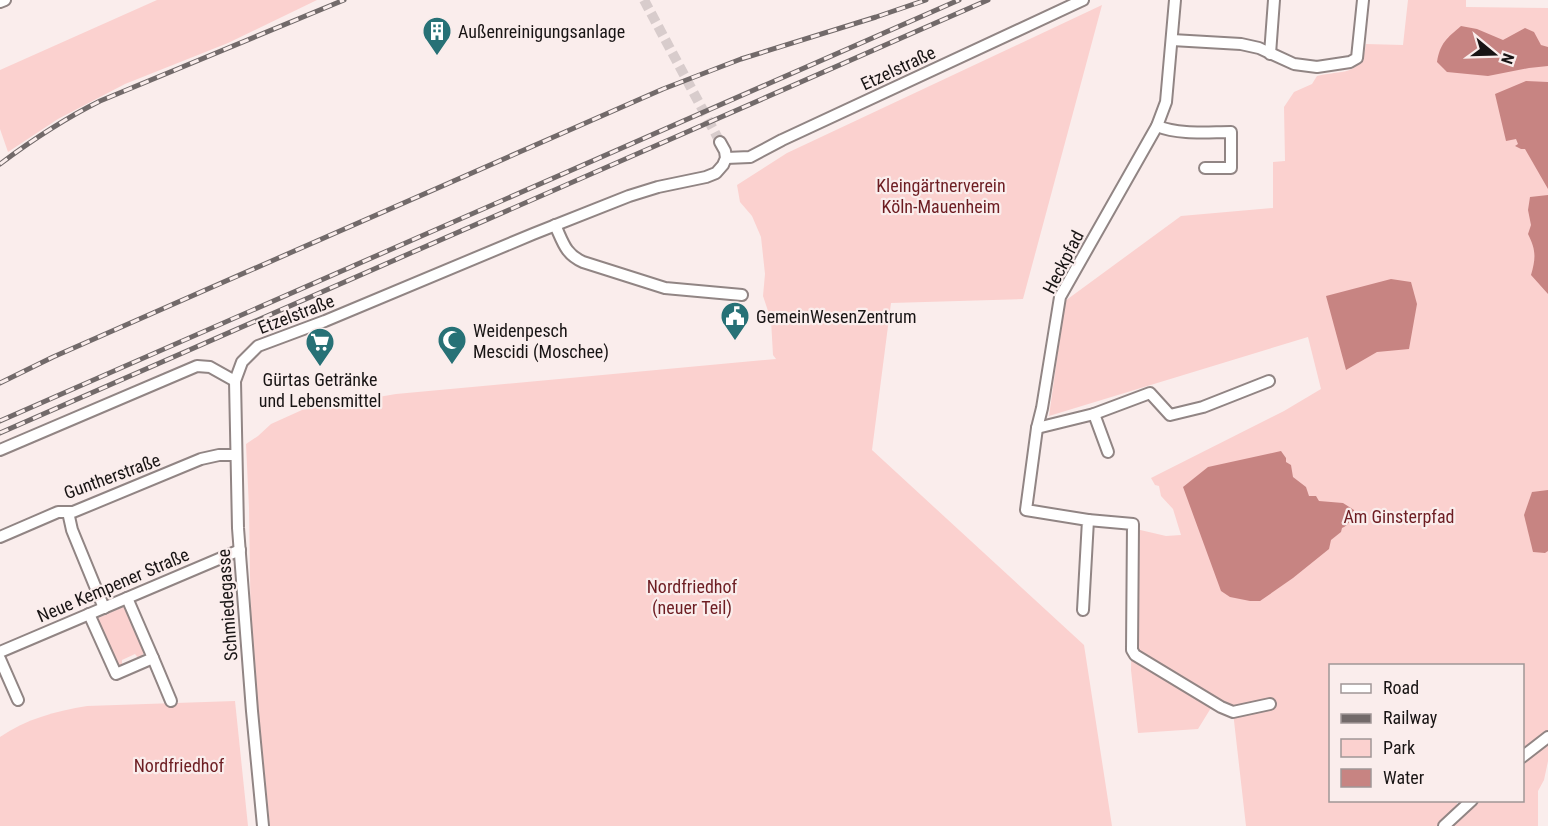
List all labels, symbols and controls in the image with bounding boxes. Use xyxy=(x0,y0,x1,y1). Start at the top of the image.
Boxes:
building icon: Außenreinigungsanlage xyxy=(421,15,453,57)
place label: Außenreinigungsanlage xyxy=(458,21,625,42)
north arrow xyxy=(1464,24,1524,84)
street label: Etzelstraße xyxy=(857,42,939,94)
text: N xyxy=(1497,51,1518,66)
park label: Kleingärtnerverein Köln-Mauenheim xyxy=(876,175,1006,217)
street label: Heckpfad xyxy=(1038,227,1088,297)
street label: Etzelstraße xyxy=(255,290,337,338)
public building icon: GemeinWesenZentrum xyxy=(719,300,751,342)
place label: GemeinWesenZentrum xyxy=(756,306,917,327)
place label: Weidenpesch Mescidi (Moschee) xyxy=(473,320,609,363)
mosque icon: Weidenpesch Mescidi (Moschee) xyxy=(436,324,468,366)
supermarket icon: Gürtas Getränke und Lebensmittel xyxy=(304,326,336,368)
place label: Gürtas Getränke und Lebensmittel xyxy=(259,369,381,411)
street label: Guntherstraße xyxy=(61,449,163,503)
park label: Am Ginsterpfad xyxy=(1343,506,1455,527)
street label: Neue Kempener Straße xyxy=(34,544,192,626)
street label: Schmiedegasse xyxy=(213,548,241,662)
park label: Nordfriedhof (neuer Teil) xyxy=(647,576,738,619)
legend xyxy=(1329,664,1524,802)
text: Road xyxy=(1383,677,1419,698)
text: Railway xyxy=(1383,707,1438,728)
text: Park xyxy=(1383,737,1415,758)
park label: Nordfriedhof xyxy=(134,755,225,776)
text: Water xyxy=(1383,767,1425,788)

